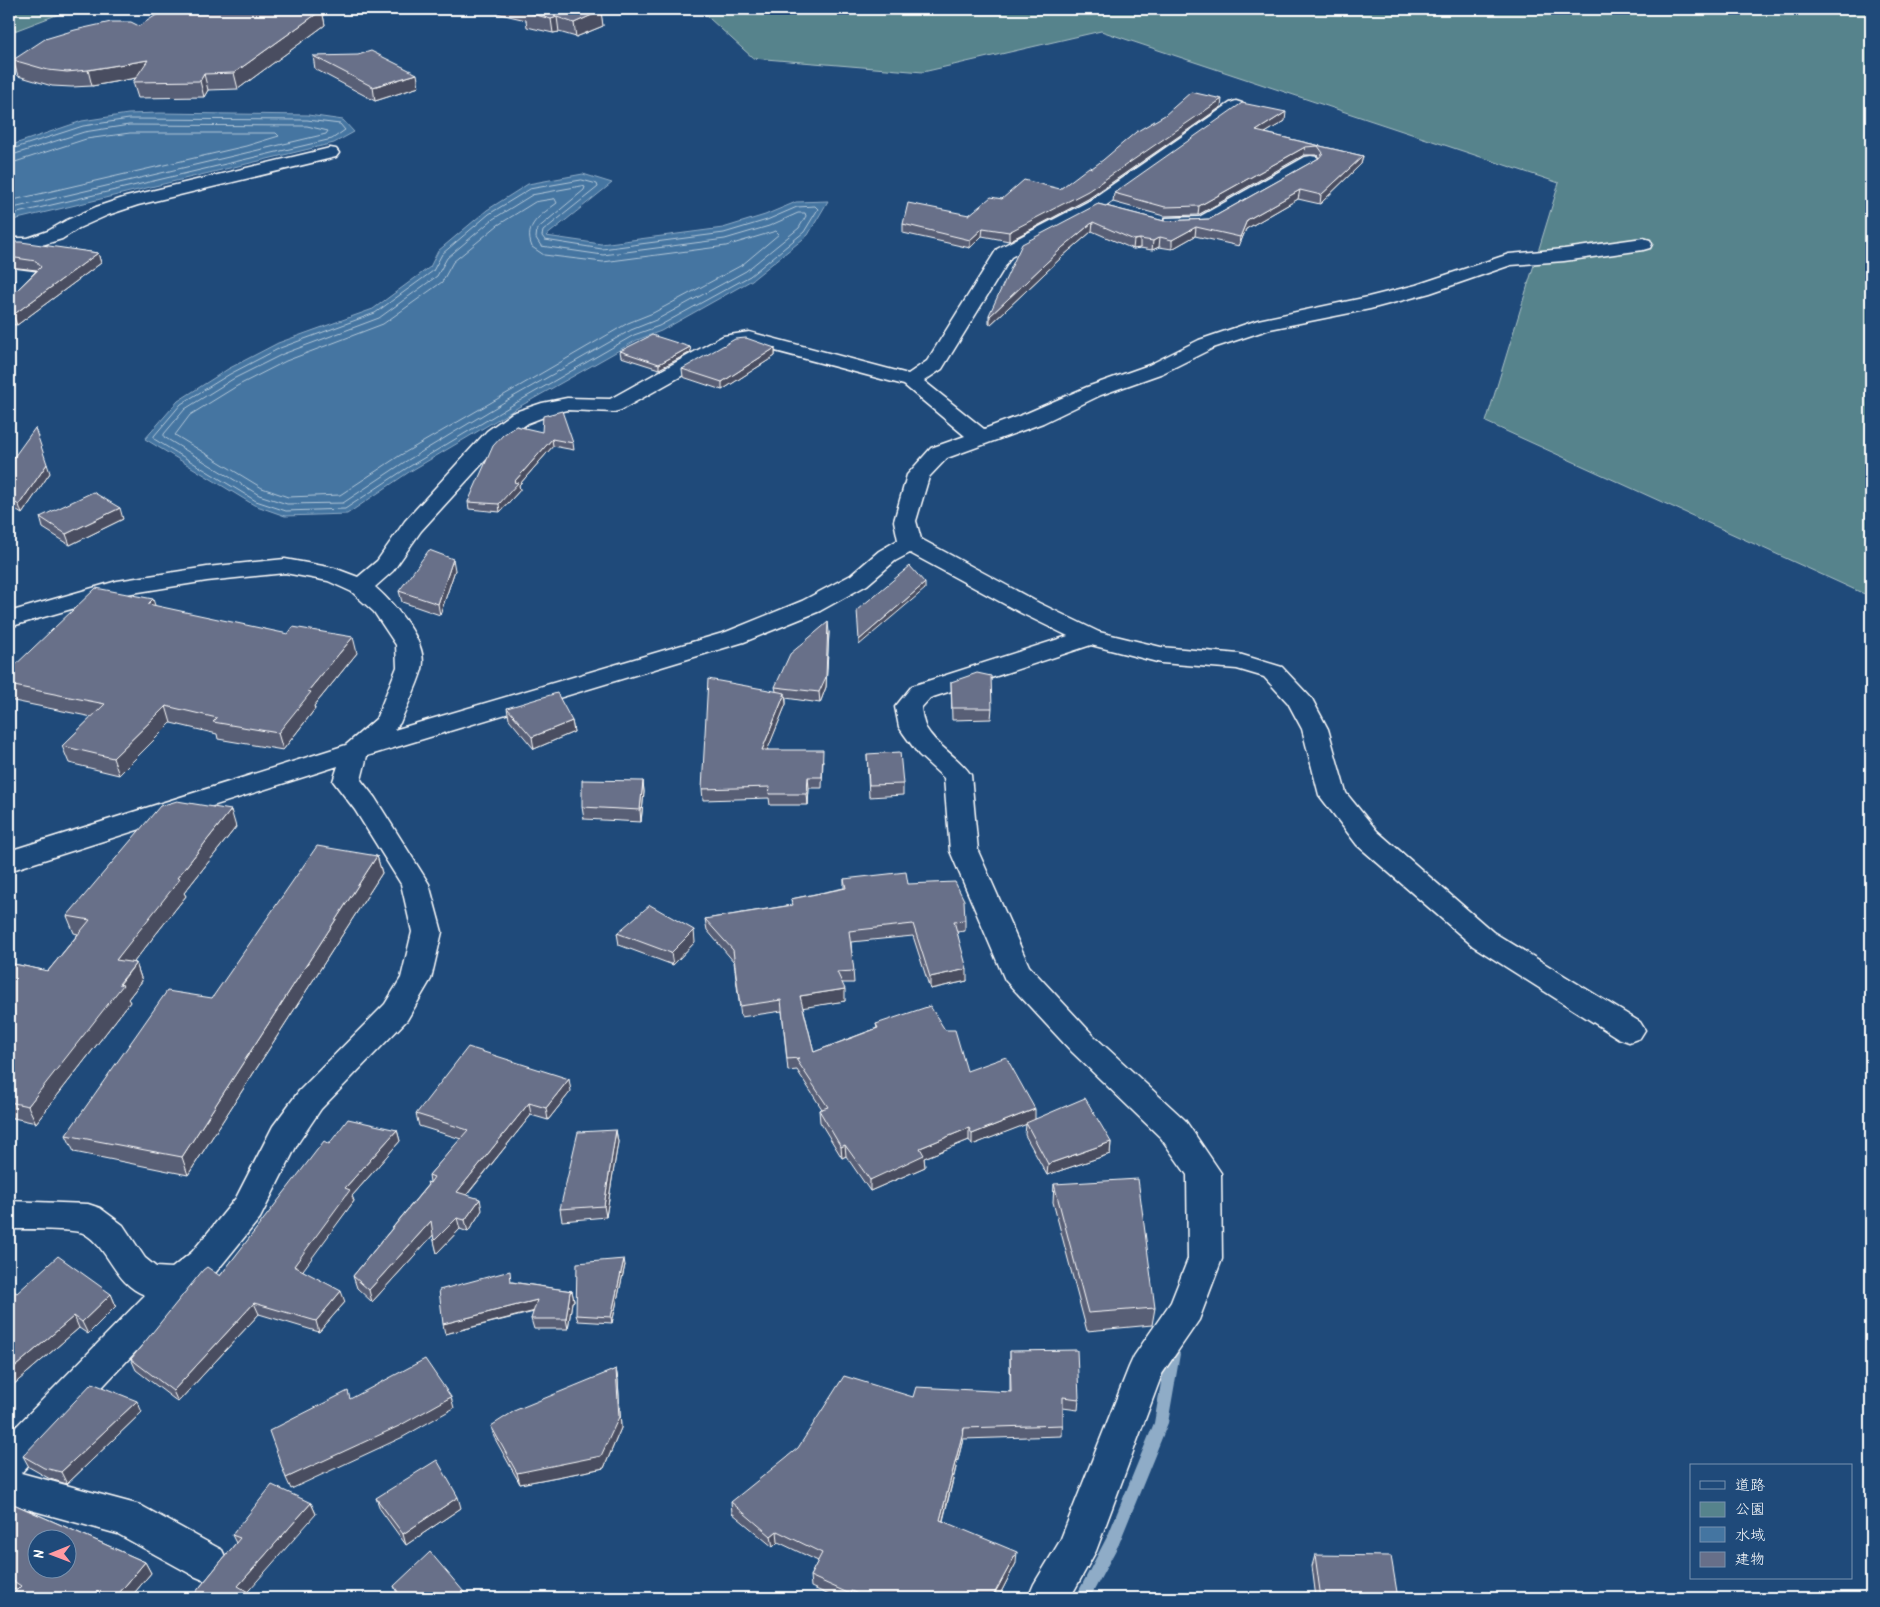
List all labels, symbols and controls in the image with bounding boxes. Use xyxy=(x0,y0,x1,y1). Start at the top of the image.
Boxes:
legend xyxy=(1690,1464,1852,1580)
text: 道路 xyxy=(1735,1474,1765,1498)
text: 公園 xyxy=(1735,1498,1765,1522)
text: 水域 xyxy=(1735,1524,1765,1548)
north arrow xyxy=(28,1530,78,1580)
text: 建物 xyxy=(1735,1548,1765,1572)
text: N xyxy=(29,1549,51,1559)

